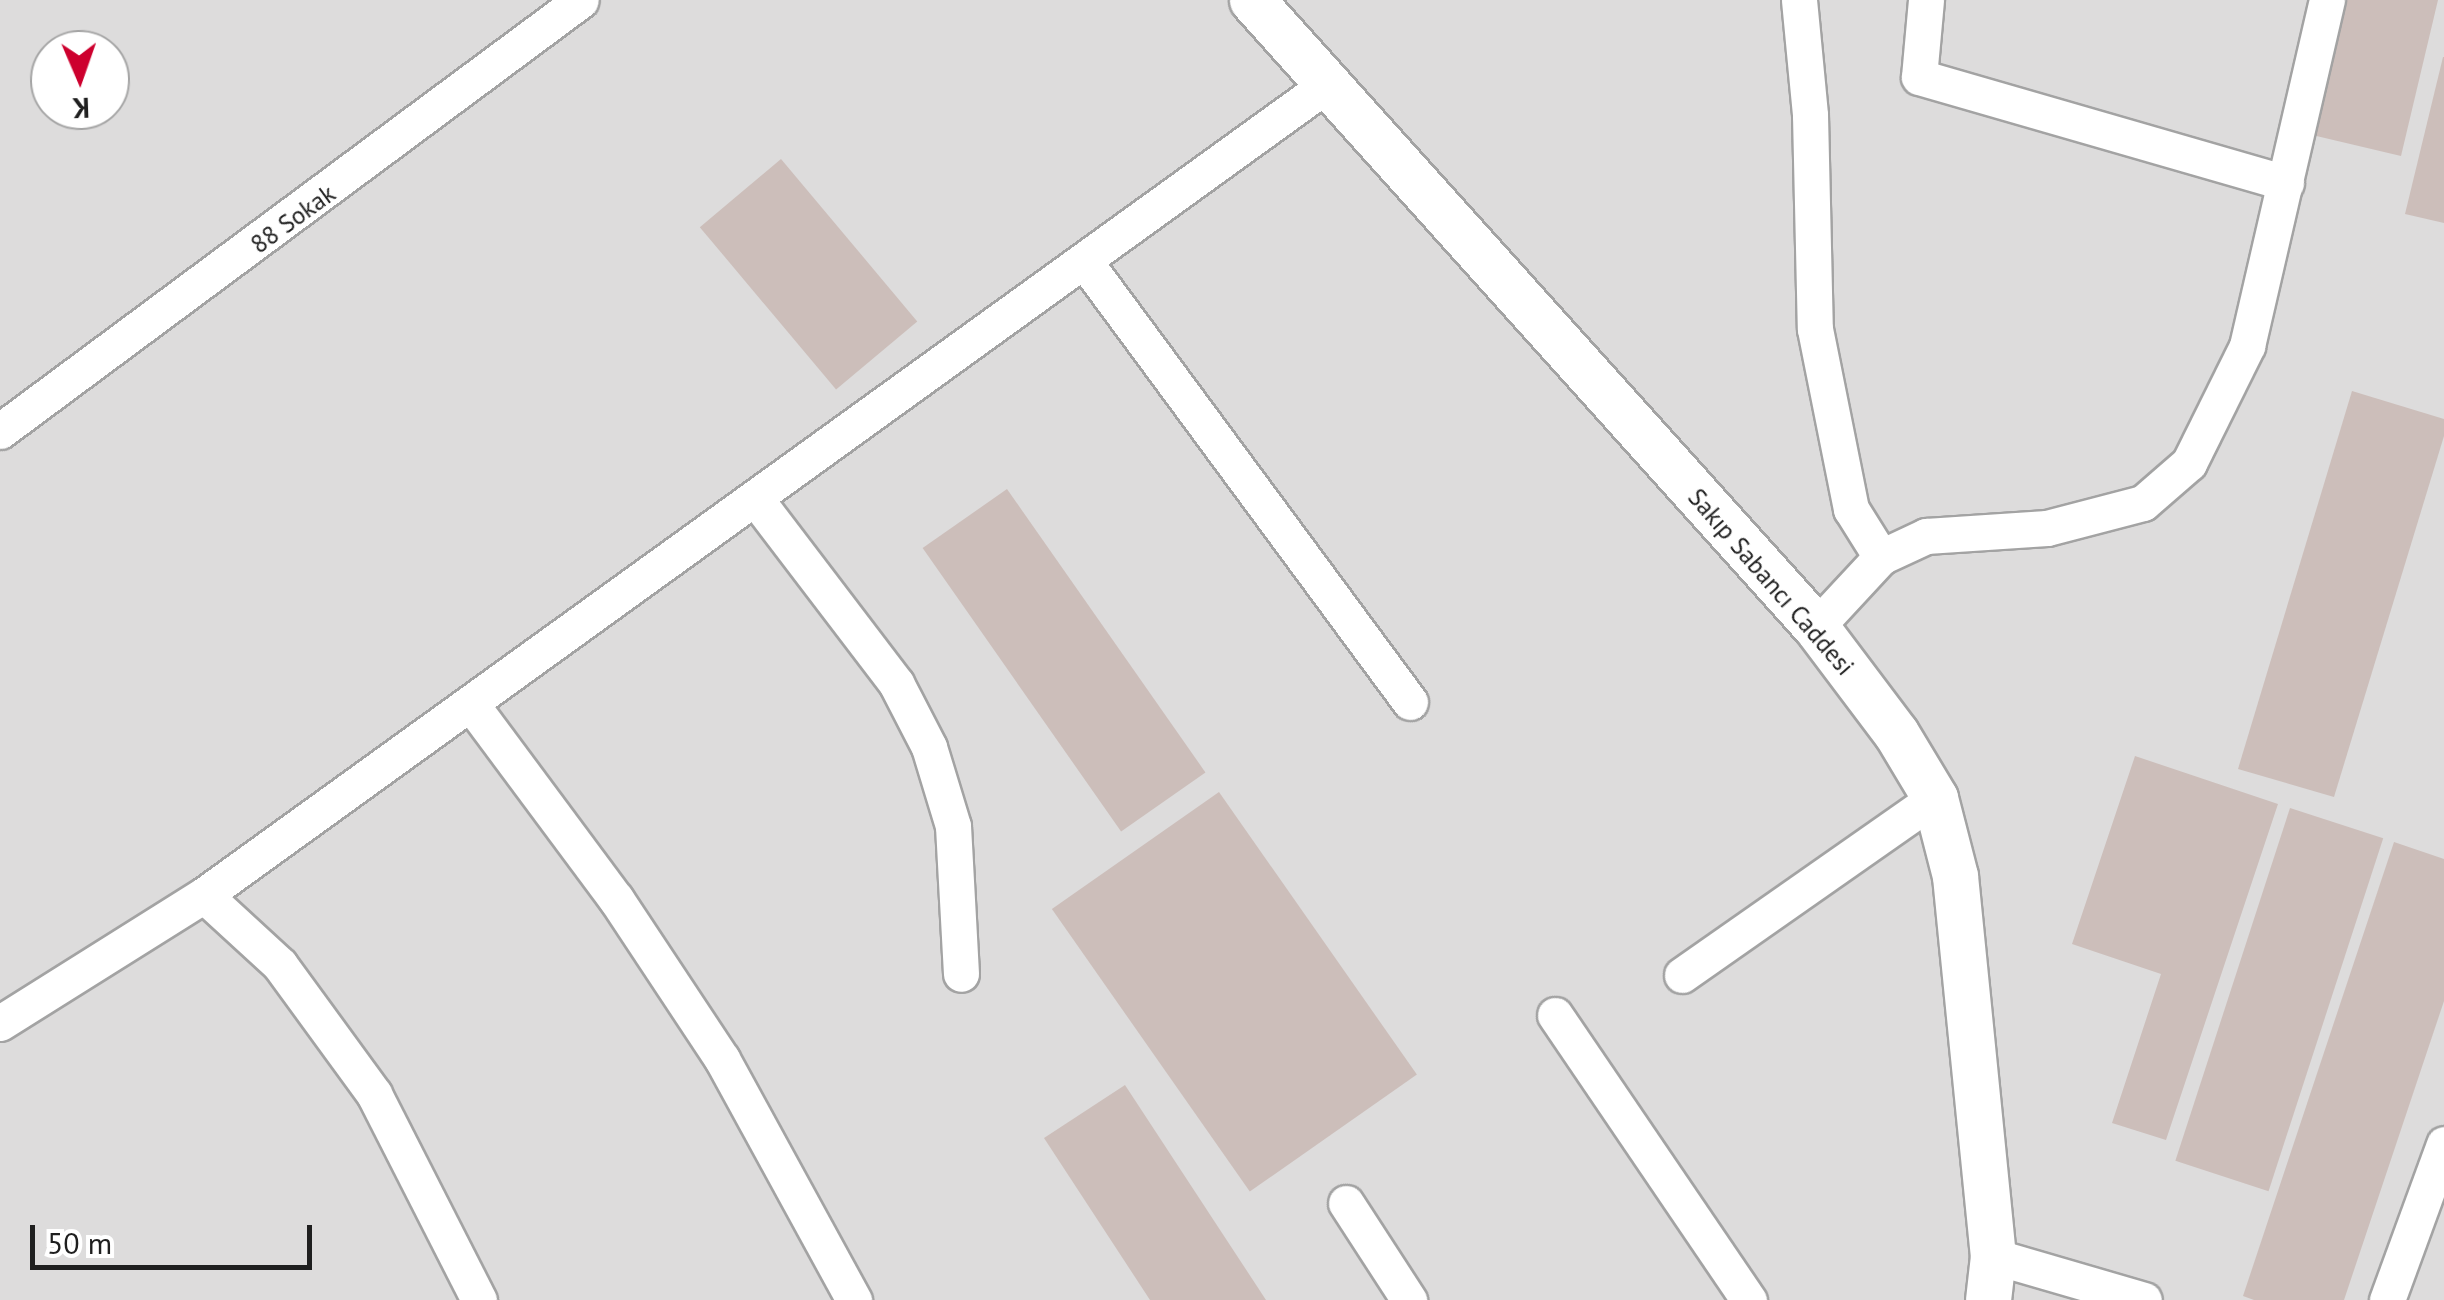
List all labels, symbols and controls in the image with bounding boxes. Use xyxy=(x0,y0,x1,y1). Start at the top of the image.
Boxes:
north arrow xyxy=(30,30,130,130)
text: K xyxy=(72,90,90,127)
street label: 88 Sokak xyxy=(245,178,341,260)
street label: Sakıp Sabancı Caddesi xyxy=(1682,483,1860,681)
scale bar xyxy=(35,1205,318,1267)
text: 50 m xyxy=(47,1223,112,1262)

